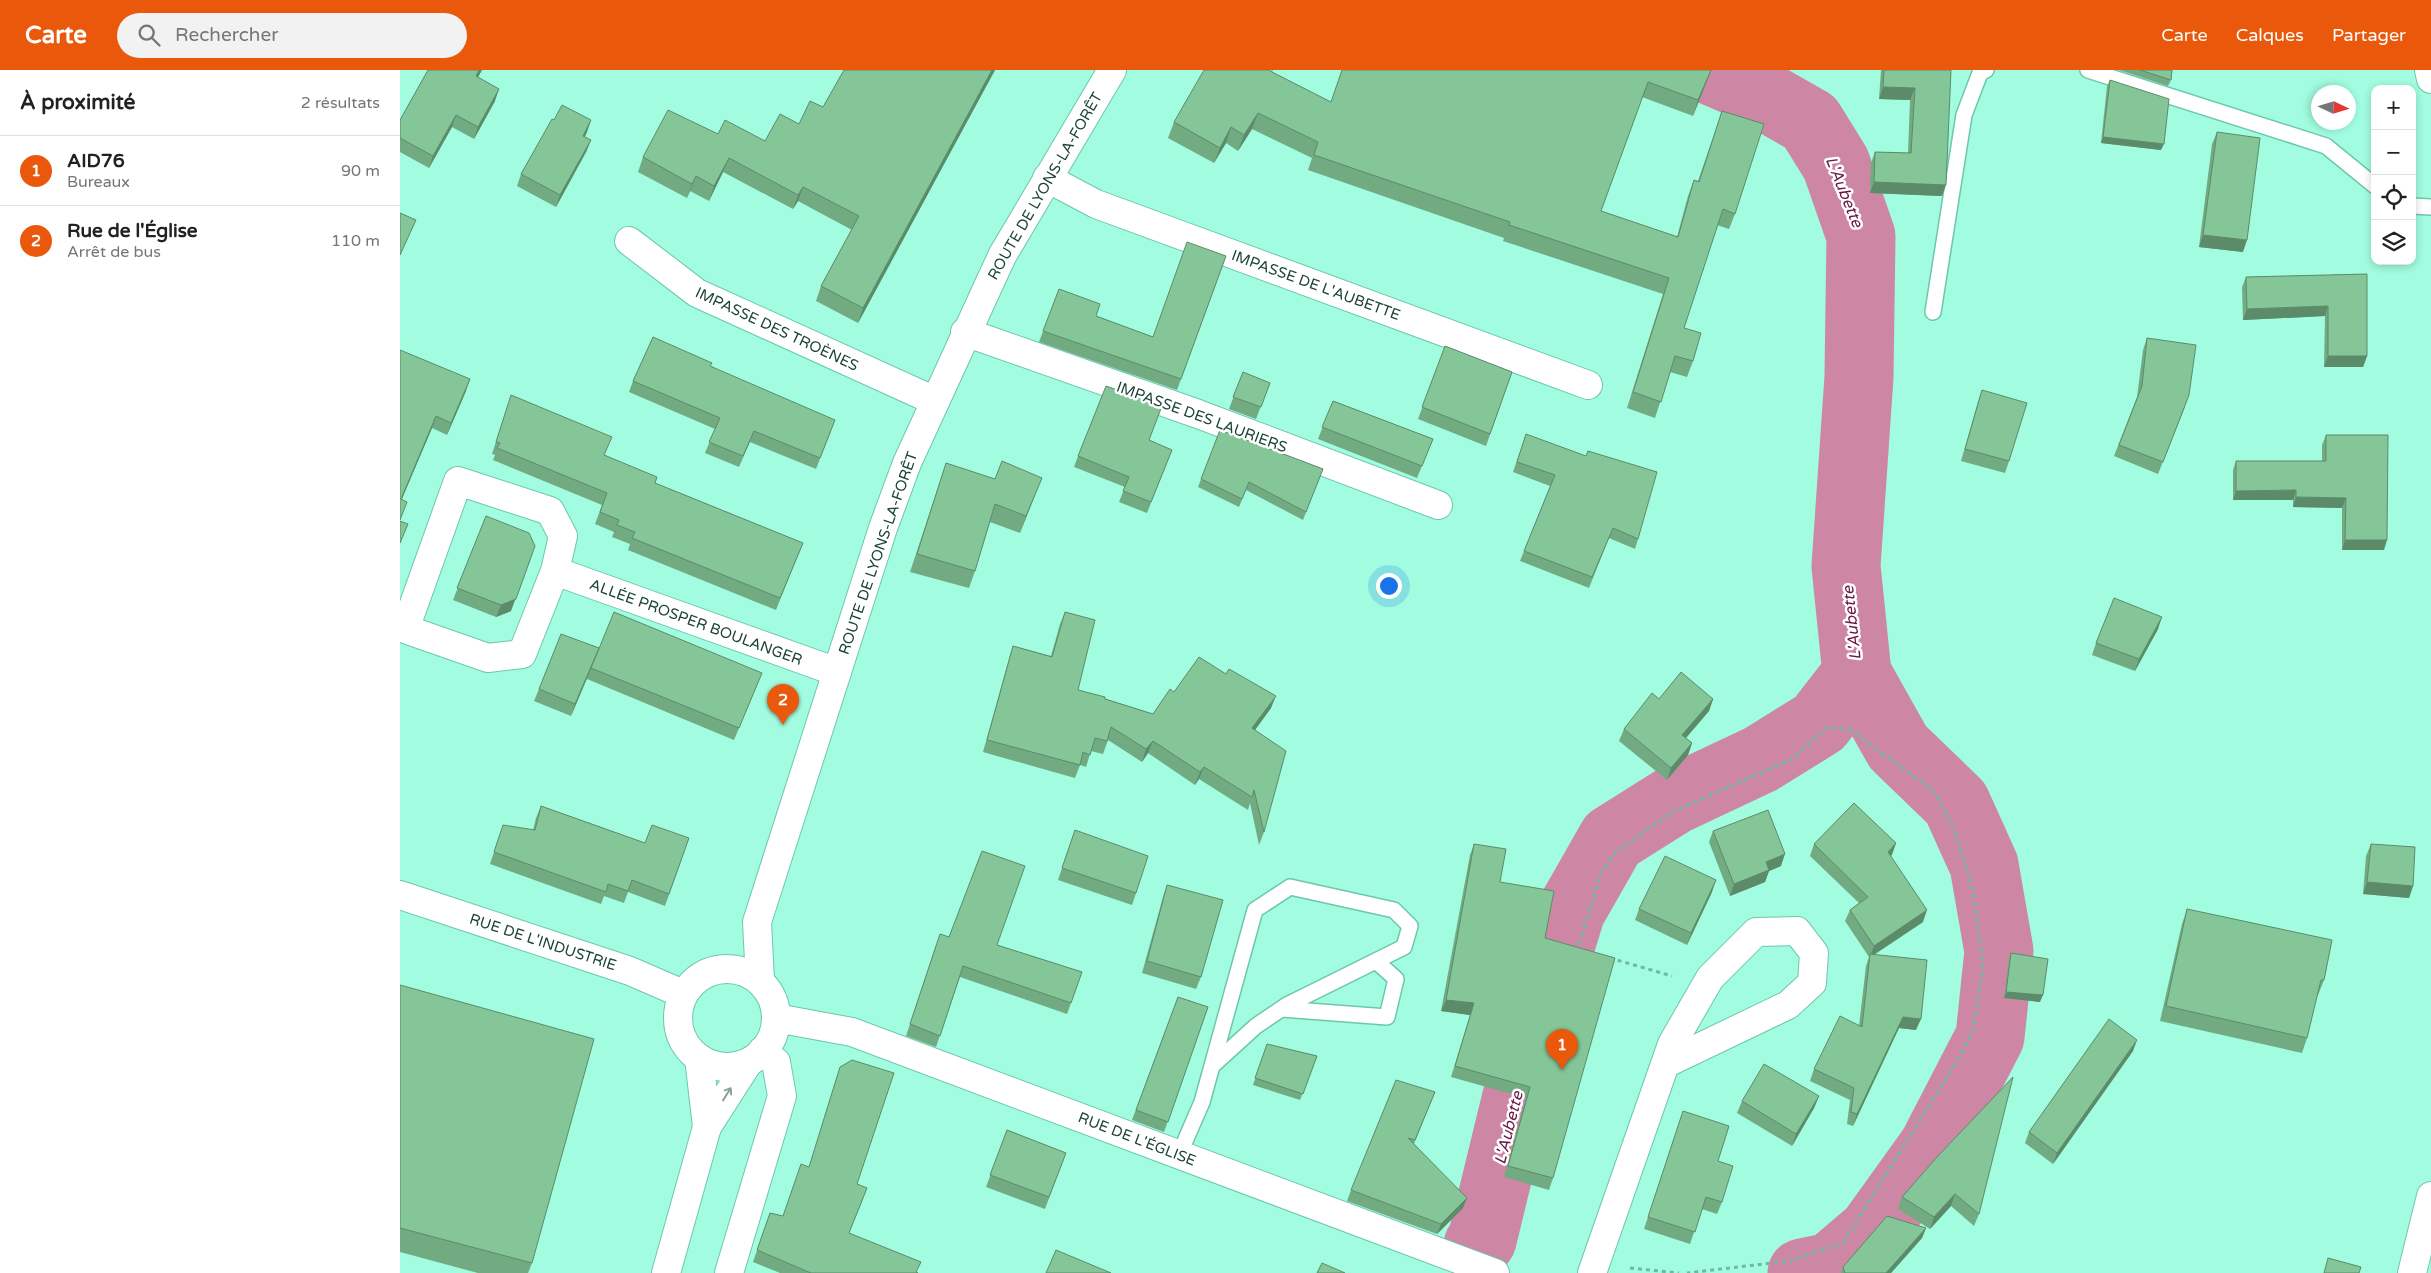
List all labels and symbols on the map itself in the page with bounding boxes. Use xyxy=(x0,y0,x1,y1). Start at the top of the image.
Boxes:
north arrow xyxy=(2311,85,2356,130)
street label: ROUTE DE LYONS-LA-FORÊT xyxy=(984,89,1106,283)
water label: L'Aubette xyxy=(1821,154,1868,231)
street label: IMPASSE DE L'AUBETTE xyxy=(1229,246,1403,324)
street label: IMPASSE DES TROÈNES xyxy=(693,283,861,375)
street label: IMPASSE DES LAURIERS xyxy=(1114,378,1290,456)
street label: ROUTE DE LYONS-LA-FORÊT xyxy=(835,449,921,657)
your location xyxy=(1376,573,1402,599)
street label: ALLÉE PROSPER BOULANGER xyxy=(587,575,805,669)
water label: L'Aubette xyxy=(1838,584,1866,661)
pin: 2 xyxy=(767,684,799,725)
street label: RUE DE L'INDUSTRIE xyxy=(467,910,619,974)
pin: 1 xyxy=(1546,1029,1578,1070)
one-way arrow xyxy=(723,1088,733,1102)
water label: L'Aubette xyxy=(1490,1089,1528,1167)
street label: RUE DE L'ÉGLISE xyxy=(1076,1108,1198,1170)

